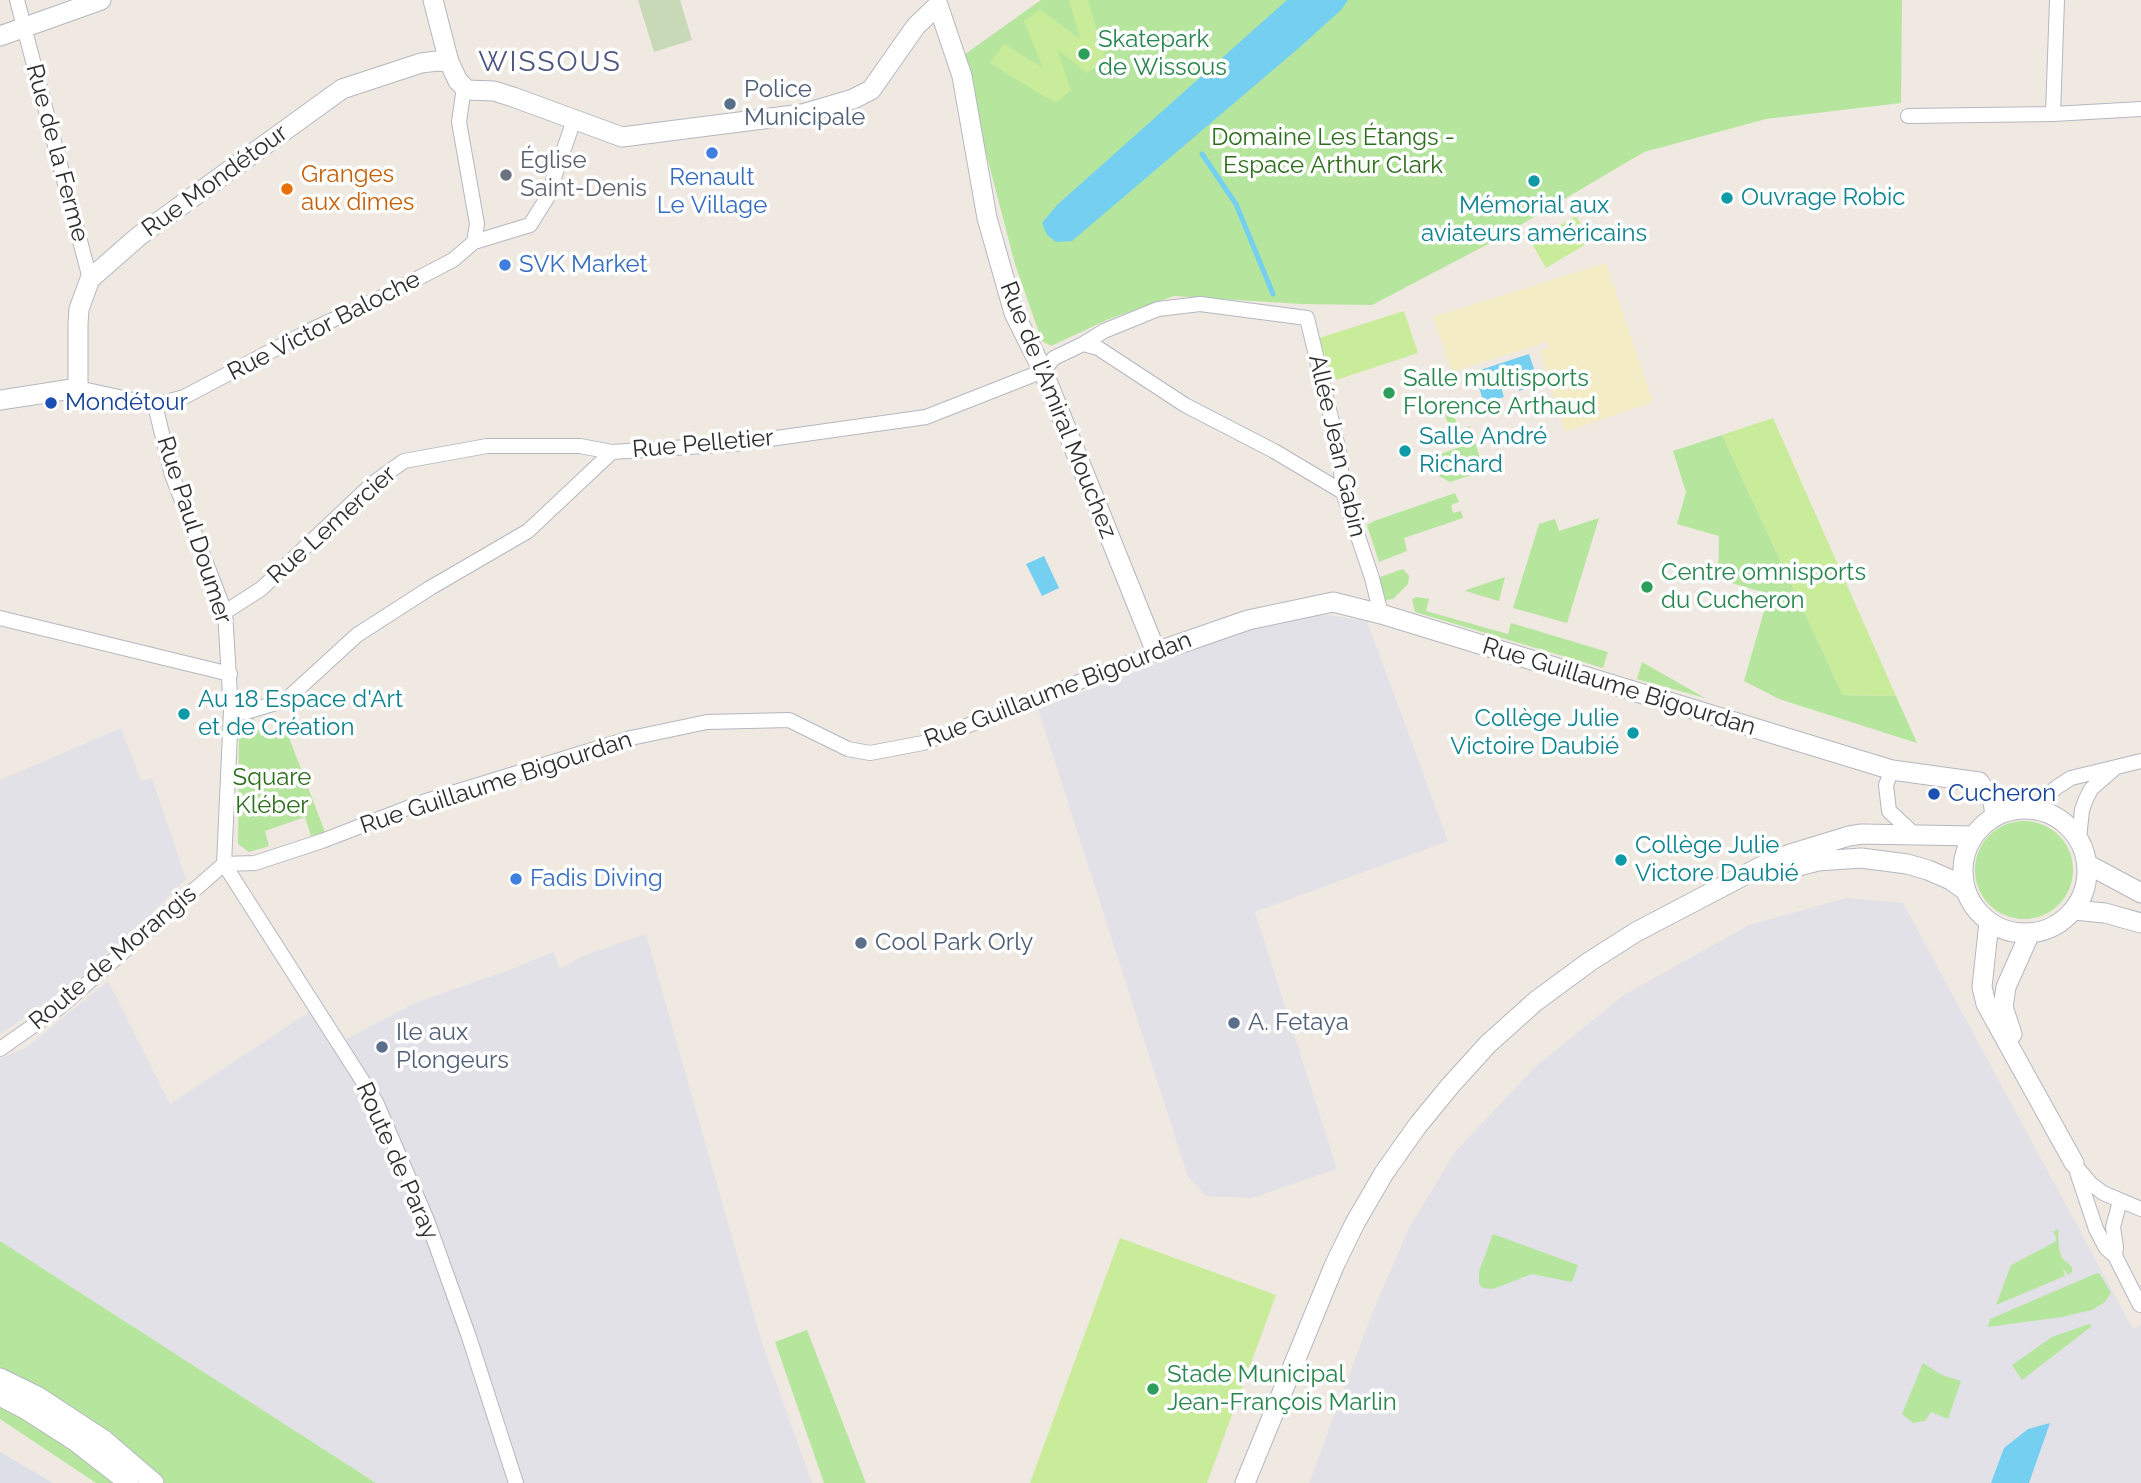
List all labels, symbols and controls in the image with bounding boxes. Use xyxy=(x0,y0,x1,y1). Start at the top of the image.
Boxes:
place label: Skatepark de Wissous xyxy=(1098,26,1227,82)
district label: WISSOUS xyxy=(479,46,621,80)
marker: Skatepark de Wissous xyxy=(1076,46,1092,62)
street label: Rue de la Ferme xyxy=(19,61,95,245)
place label: Police Municipale xyxy=(744,76,865,132)
marker: Police Municipale xyxy=(722,96,738,112)
street label: Rue Mondétour xyxy=(137,119,293,243)
park label: Domaine Les Étangs - Espace Arthur Clark xyxy=(1211,124,1455,180)
marker: Renault Le Village xyxy=(704,145,720,161)
place label: Église Saint-Denis xyxy=(520,147,647,203)
place label: Granges aux dîmes xyxy=(301,161,414,217)
place label: Renault Le Village xyxy=(657,164,767,220)
marker: Église Saint-Denis xyxy=(498,167,514,183)
marker: Mémorial aux aviateurs américains xyxy=(1526,173,1542,189)
marker: Granges aux dîmes xyxy=(279,181,295,197)
place label: Ouvrage Robic xyxy=(1741,184,1905,212)
marker: Ouvrage Robic xyxy=(1719,190,1735,206)
place label: Mémorial aux aviateurs américains xyxy=(1421,192,1647,248)
place label: SVK Market xyxy=(519,251,648,279)
marker: SVK Market xyxy=(497,257,513,273)
street label: Rue Victor Baloche xyxy=(223,265,425,387)
street label: Rue de l'Amiral Mouchez xyxy=(993,277,1123,543)
street label: Allée Jean Gabin xyxy=(1302,352,1372,540)
place label: Salle multisports Florence Arthaud xyxy=(1403,365,1596,421)
marker: Salle multisports Florence Arthaud xyxy=(1381,385,1397,401)
place label: Mondétour xyxy=(65,389,188,417)
marker: Mondétour xyxy=(43,395,59,411)
street label: Rue Pelletier xyxy=(631,423,775,465)
place label: Salle André Richard xyxy=(1419,423,1547,479)
street label: Rue Paul Doumer xyxy=(150,433,238,627)
marker: Salle André Richard xyxy=(1397,443,1413,459)
street label: Rue Lemercier xyxy=(262,460,402,590)
place label: Centre omnisports du Cucheron xyxy=(1661,559,1866,615)
marker: Centre omnisports du Cucheron xyxy=(1639,579,1655,595)
street label: Rue Guillaume Bigourdan xyxy=(920,626,1196,754)
street label: Rue Guillaume Bigourdan xyxy=(1479,632,1759,742)
place label: Au 18 Espace d'Art et de Création xyxy=(198,686,403,742)
place label: Collège Julie Victoire Daubié xyxy=(1450,705,1619,761)
marker: Au 18 Espace d'Art et de Création xyxy=(176,706,192,722)
street label: Rue Guillaume Bigourdan xyxy=(357,725,635,841)
marker: Collège Julie Victoire Daubié xyxy=(1625,725,1641,741)
park label: Square Kléber xyxy=(233,764,311,820)
place label: Cucheron xyxy=(1948,780,2056,808)
marker: Cucheron xyxy=(1926,786,1942,802)
place label: Collège Julie Victore Daubié xyxy=(1635,832,1799,888)
marker: Collège Julie Victore Daubié xyxy=(1613,852,1629,868)
place label: Fadis Diving xyxy=(530,865,663,893)
marker: Fadis Diving xyxy=(508,871,524,887)
street label: Route de Morangis xyxy=(24,880,202,1036)
place label: Cool Park Orly xyxy=(875,929,1033,957)
marker: Cool Park Orly xyxy=(853,935,869,951)
place label: A. Fetaya xyxy=(1248,1009,1349,1037)
marker: A. Fetaya xyxy=(1226,1015,1242,1031)
place label: Ile aux Plongeurs xyxy=(396,1019,509,1075)
marker: Ile aux Plongeurs xyxy=(374,1039,390,1055)
street label: Route de Paray xyxy=(349,1078,445,1244)
place label: Stade Municipal Jean-François Marlin xyxy=(1167,1361,1397,1417)
marker: Stade Municipal Jean-François Marlin xyxy=(1145,1381,1161,1397)

